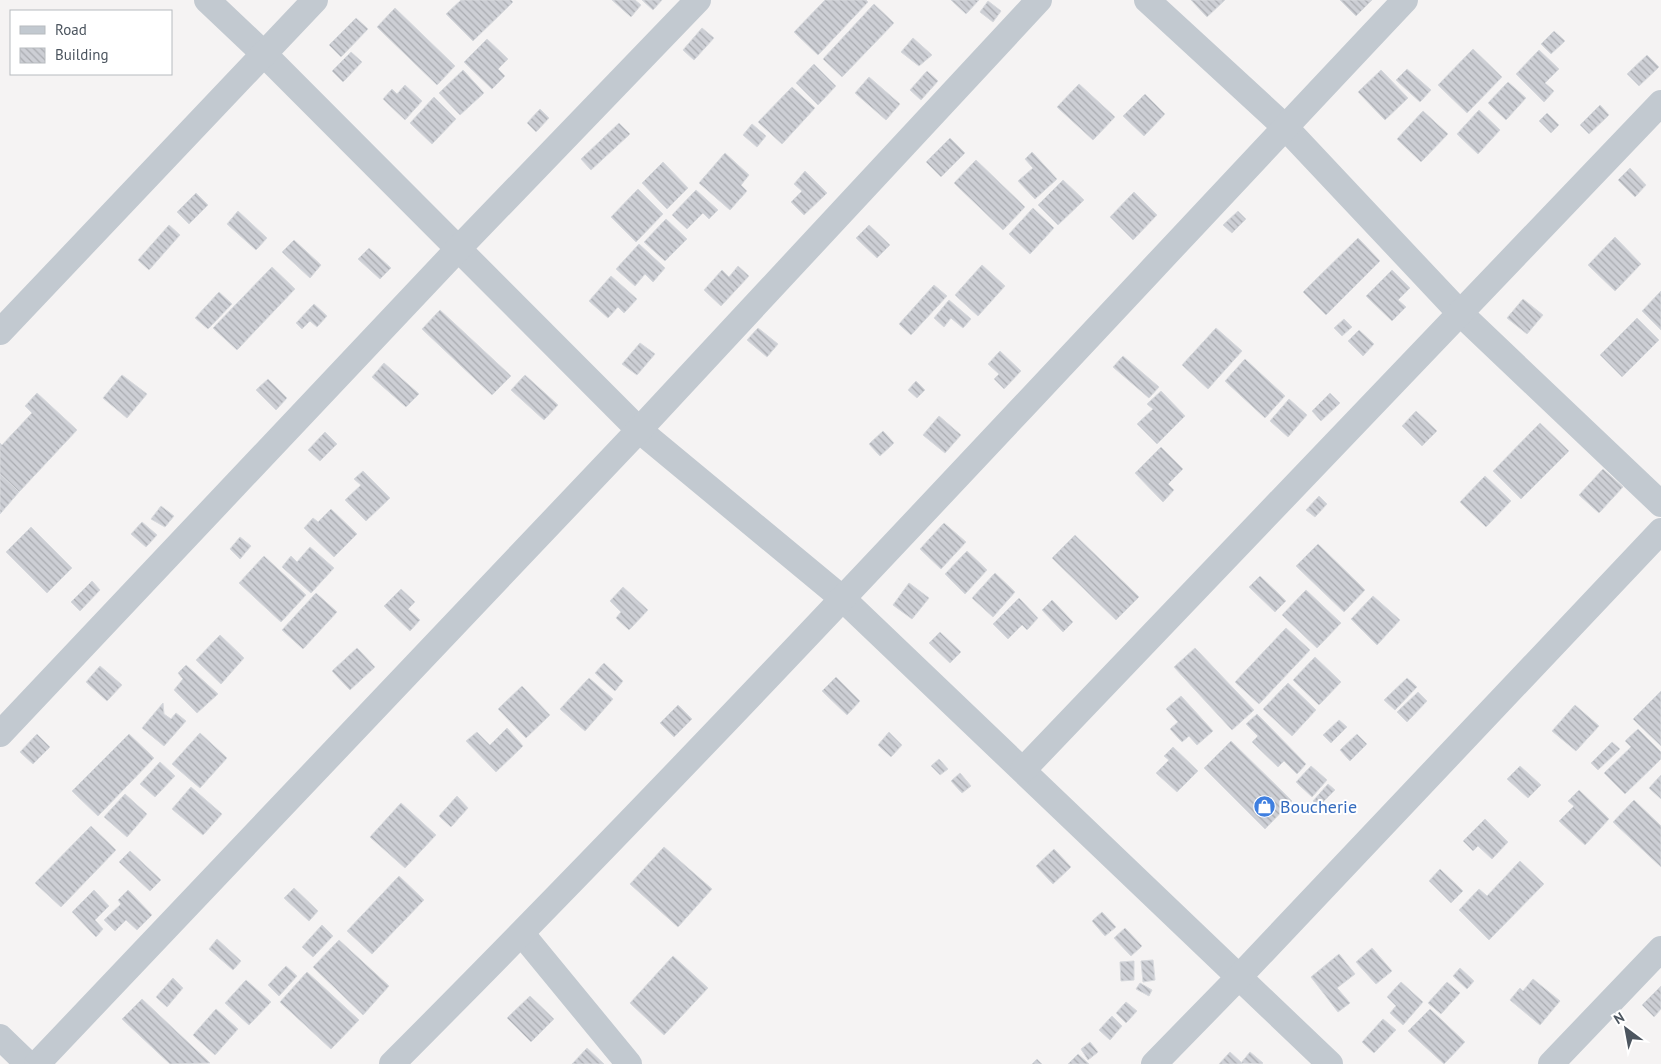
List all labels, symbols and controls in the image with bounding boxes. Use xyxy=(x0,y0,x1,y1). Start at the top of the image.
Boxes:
legend xyxy=(10,10,172,75)
text: Road xyxy=(55,20,87,39)
text: Building xyxy=(55,45,109,64)
shop icon: Boucherie xyxy=(1252,795,1276,819)
place label: Boucherie xyxy=(1280,795,1357,818)
north arrow xyxy=(1601,1004,1651,1054)
text: N xyxy=(1610,1008,1628,1028)

